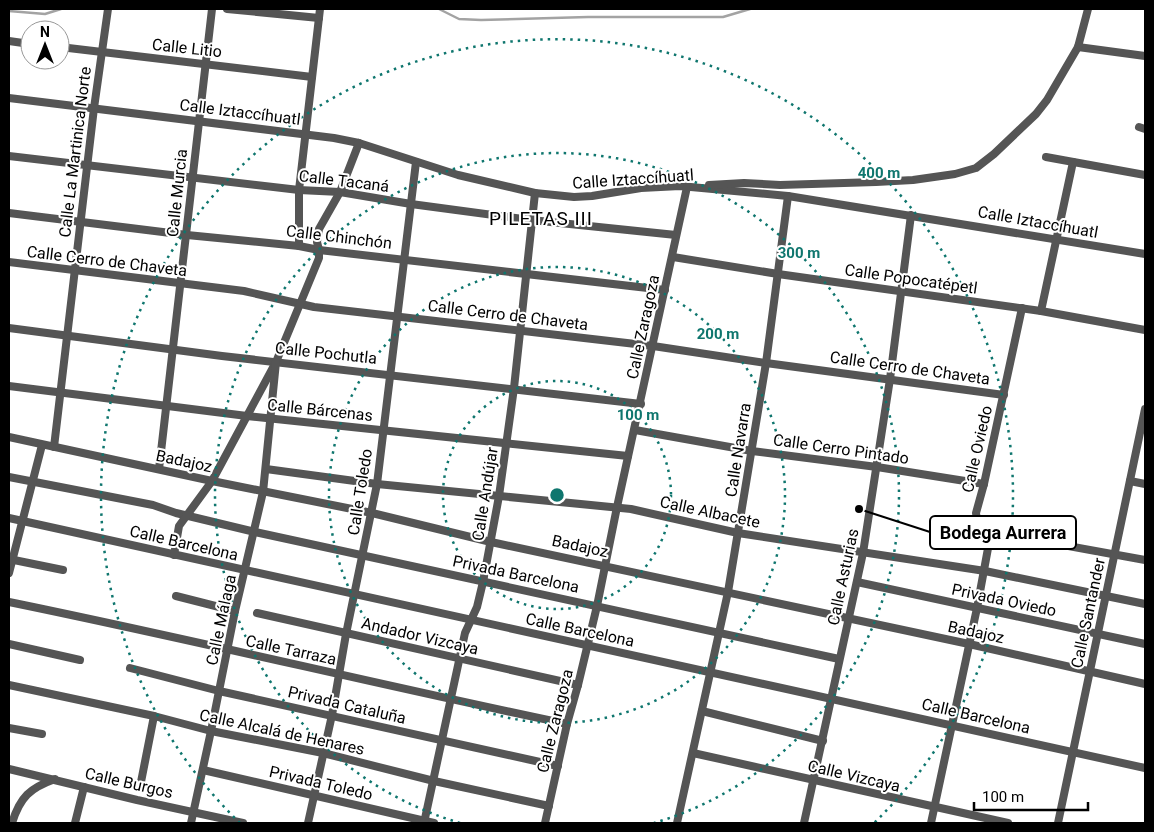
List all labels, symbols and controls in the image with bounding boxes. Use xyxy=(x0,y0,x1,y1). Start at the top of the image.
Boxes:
north arrow xyxy=(20,20,70,70)
text: N xyxy=(40,24,50,40)
street label: Calle Litio xyxy=(151,35,223,61)
street label: Calle La Martinica Norte xyxy=(55,65,95,239)
street label: Calle Iztaccíhuatl xyxy=(178,95,302,129)
street label: Calle Murcia xyxy=(163,148,191,238)
text: 400 m xyxy=(858,164,900,182)
street label: Calle Iztaccíhuatl xyxy=(572,165,694,193)
street label: Calle Tacaná xyxy=(298,166,390,196)
street label: Calle Iztaccíhuatl xyxy=(976,202,1100,242)
district label: PILETAS III xyxy=(489,207,593,230)
street label: Calle Chinchón xyxy=(285,221,393,253)
street label: Calle Cerro de Chaveta xyxy=(26,242,188,280)
text: 300 m xyxy=(778,244,820,262)
street label: Calle Popocatépetl xyxy=(843,260,979,298)
street label: Calle Zaragoza xyxy=(623,273,663,381)
street label: Calle Cerro de Chaveta xyxy=(427,296,589,334)
text: 200 m xyxy=(697,325,739,343)
street label: Calle Pochutla xyxy=(274,338,378,368)
street label: Calle Cerro de Chaveta xyxy=(829,347,991,389)
street label: Calle Bárcenas xyxy=(266,395,374,425)
street label: Calle Navarra xyxy=(721,402,755,498)
street label: Calle Oviedo xyxy=(958,404,996,494)
text: 100 m xyxy=(617,406,659,424)
street label: Calle Cerro Pintado xyxy=(772,430,910,468)
street label: Calle Andújar xyxy=(468,445,502,542)
street label: Badajoz xyxy=(154,446,214,476)
street label: Calle Toledo xyxy=(344,447,376,537)
centre of rings xyxy=(548,486,566,504)
street label: Calle Albacete xyxy=(658,492,762,532)
callout: Bodega Aurrera xyxy=(930,516,1076,549)
street label: Calle Barcelona xyxy=(128,521,240,565)
text: Bodega Aurrera xyxy=(940,522,1067,543)
street label: Calle Asturias xyxy=(823,527,863,627)
street label: Badajoz xyxy=(550,531,610,561)
street label: Privada Barcelona xyxy=(451,551,581,597)
street label: Calle Santander xyxy=(1067,556,1109,670)
street label: Calle Málaga xyxy=(202,573,240,667)
street label: Privada Oviedo xyxy=(950,580,1058,620)
street label: Calle Barcelona xyxy=(524,609,636,651)
street label: Andador Vizcaya xyxy=(360,613,480,659)
street label: Badajoz xyxy=(946,617,1006,647)
street label: Calle Tarraza xyxy=(244,631,338,669)
street label: Calle Zaragoza xyxy=(533,667,577,775)
street label: Privada Cataluña xyxy=(286,682,408,728)
street label: Calle Barcelona xyxy=(920,694,1032,738)
street label: Calle Alcalá de Henares xyxy=(198,705,366,759)
street label: Calle Vizcaya xyxy=(806,756,902,796)
street label: Privada Toledo xyxy=(267,762,375,804)
street label: Calle Burgos xyxy=(83,764,175,802)
scale bar xyxy=(974,780,1088,812)
text: 100 m xyxy=(982,788,1024,806)

